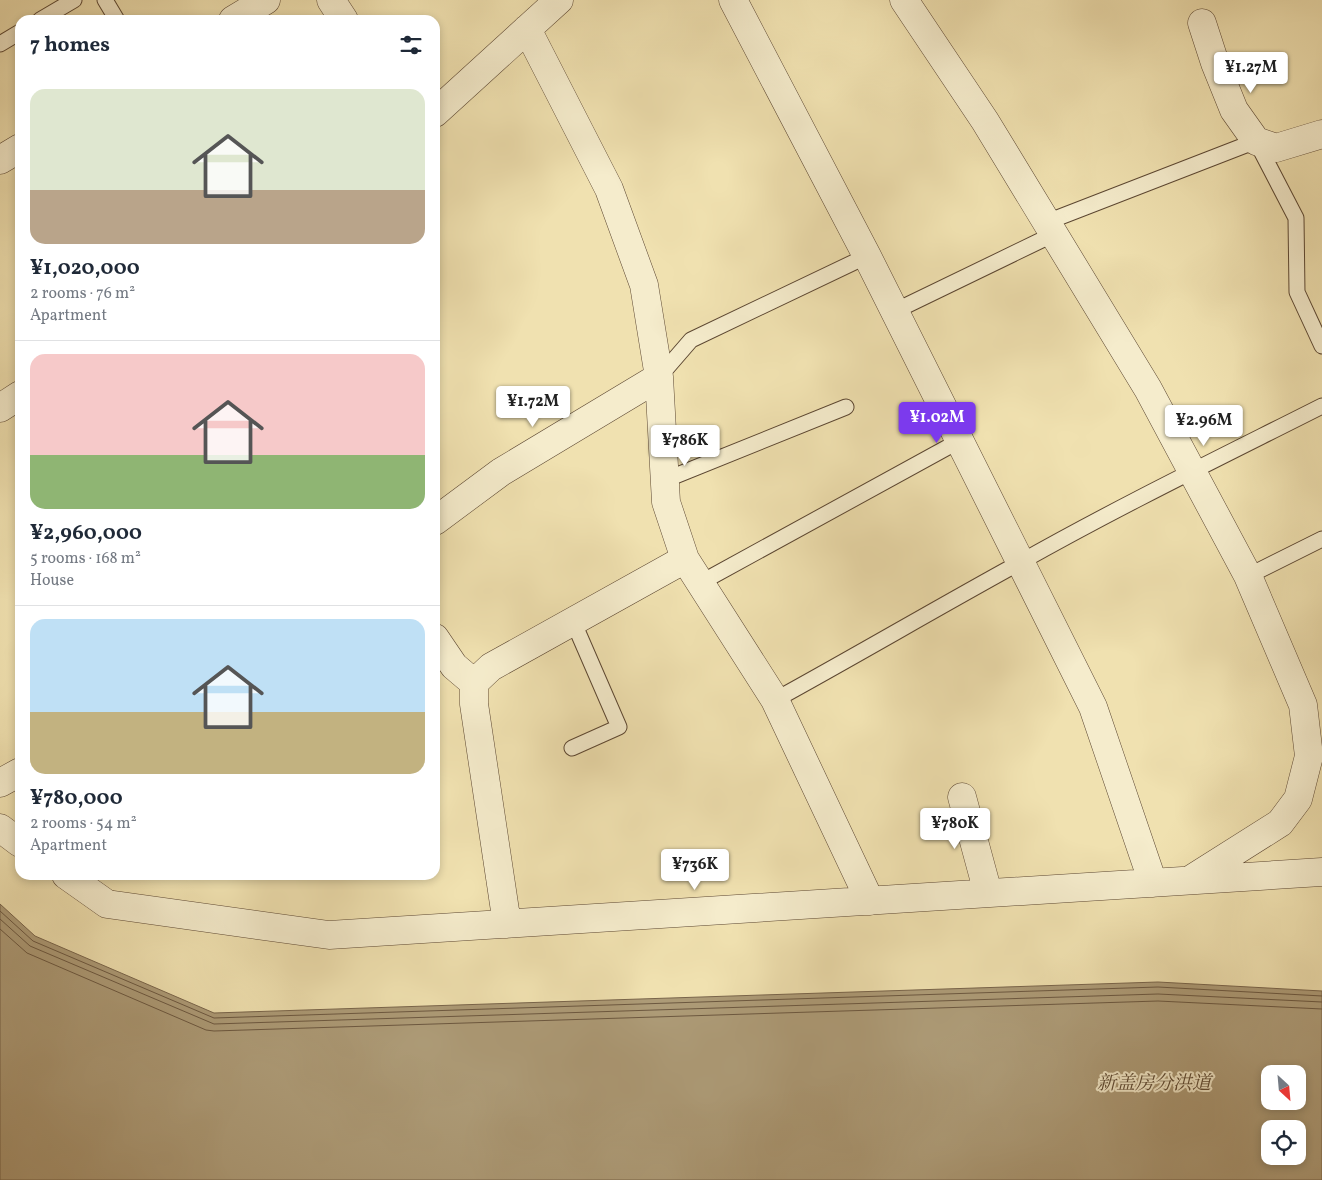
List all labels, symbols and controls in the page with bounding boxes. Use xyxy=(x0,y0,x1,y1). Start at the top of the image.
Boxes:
text: 7 homes xyxy=(30,31,110,60)
icon: filters xyxy=(397,31,425,59)
pin: ¥1.27M xyxy=(1210,52,1292,94)
text: ¥1.27M xyxy=(1225,57,1277,79)
icon: home xyxy=(183,121,273,211)
text: ¥1,020,000 xyxy=(30,254,140,283)
text: 2 rooms · 76 m² xyxy=(30,283,135,305)
text: Apartment xyxy=(30,305,107,327)
pin: ¥1.72M xyxy=(492,386,574,428)
icon: home xyxy=(183,387,273,477)
text: ¥1.72M xyxy=(507,391,559,413)
pin: ¥1.02M xyxy=(896,402,978,444)
pin: ¥2.96M xyxy=(1163,404,1245,447)
text: ¥1.02M xyxy=(910,407,964,429)
text: ¥2.96M xyxy=(1176,410,1232,432)
pin: ¥786K xyxy=(650,424,720,467)
text: ¥786K xyxy=(662,430,708,452)
text: ¥2,960,000 xyxy=(30,519,142,548)
text: 5 rooms · 168 m² xyxy=(30,548,141,570)
text: House xyxy=(30,570,74,592)
icon: home xyxy=(183,652,273,742)
text: ¥780,000 xyxy=(30,784,123,813)
pin: ¥780K xyxy=(920,808,990,850)
text: 2 rooms · 54 m² xyxy=(30,813,137,835)
text: ¥780K xyxy=(931,813,979,835)
text: Apartment xyxy=(30,835,107,857)
pin: ¥736K xyxy=(660,848,730,891)
text: ¥736K xyxy=(672,854,718,876)
north arrow xyxy=(1261,1065,1306,1110)
map controls xyxy=(1261,1065,1306,1165)
water label: 新盖房分洪道 xyxy=(1097,1071,1214,1097)
button: locate xyxy=(1261,1120,1306,1165)

